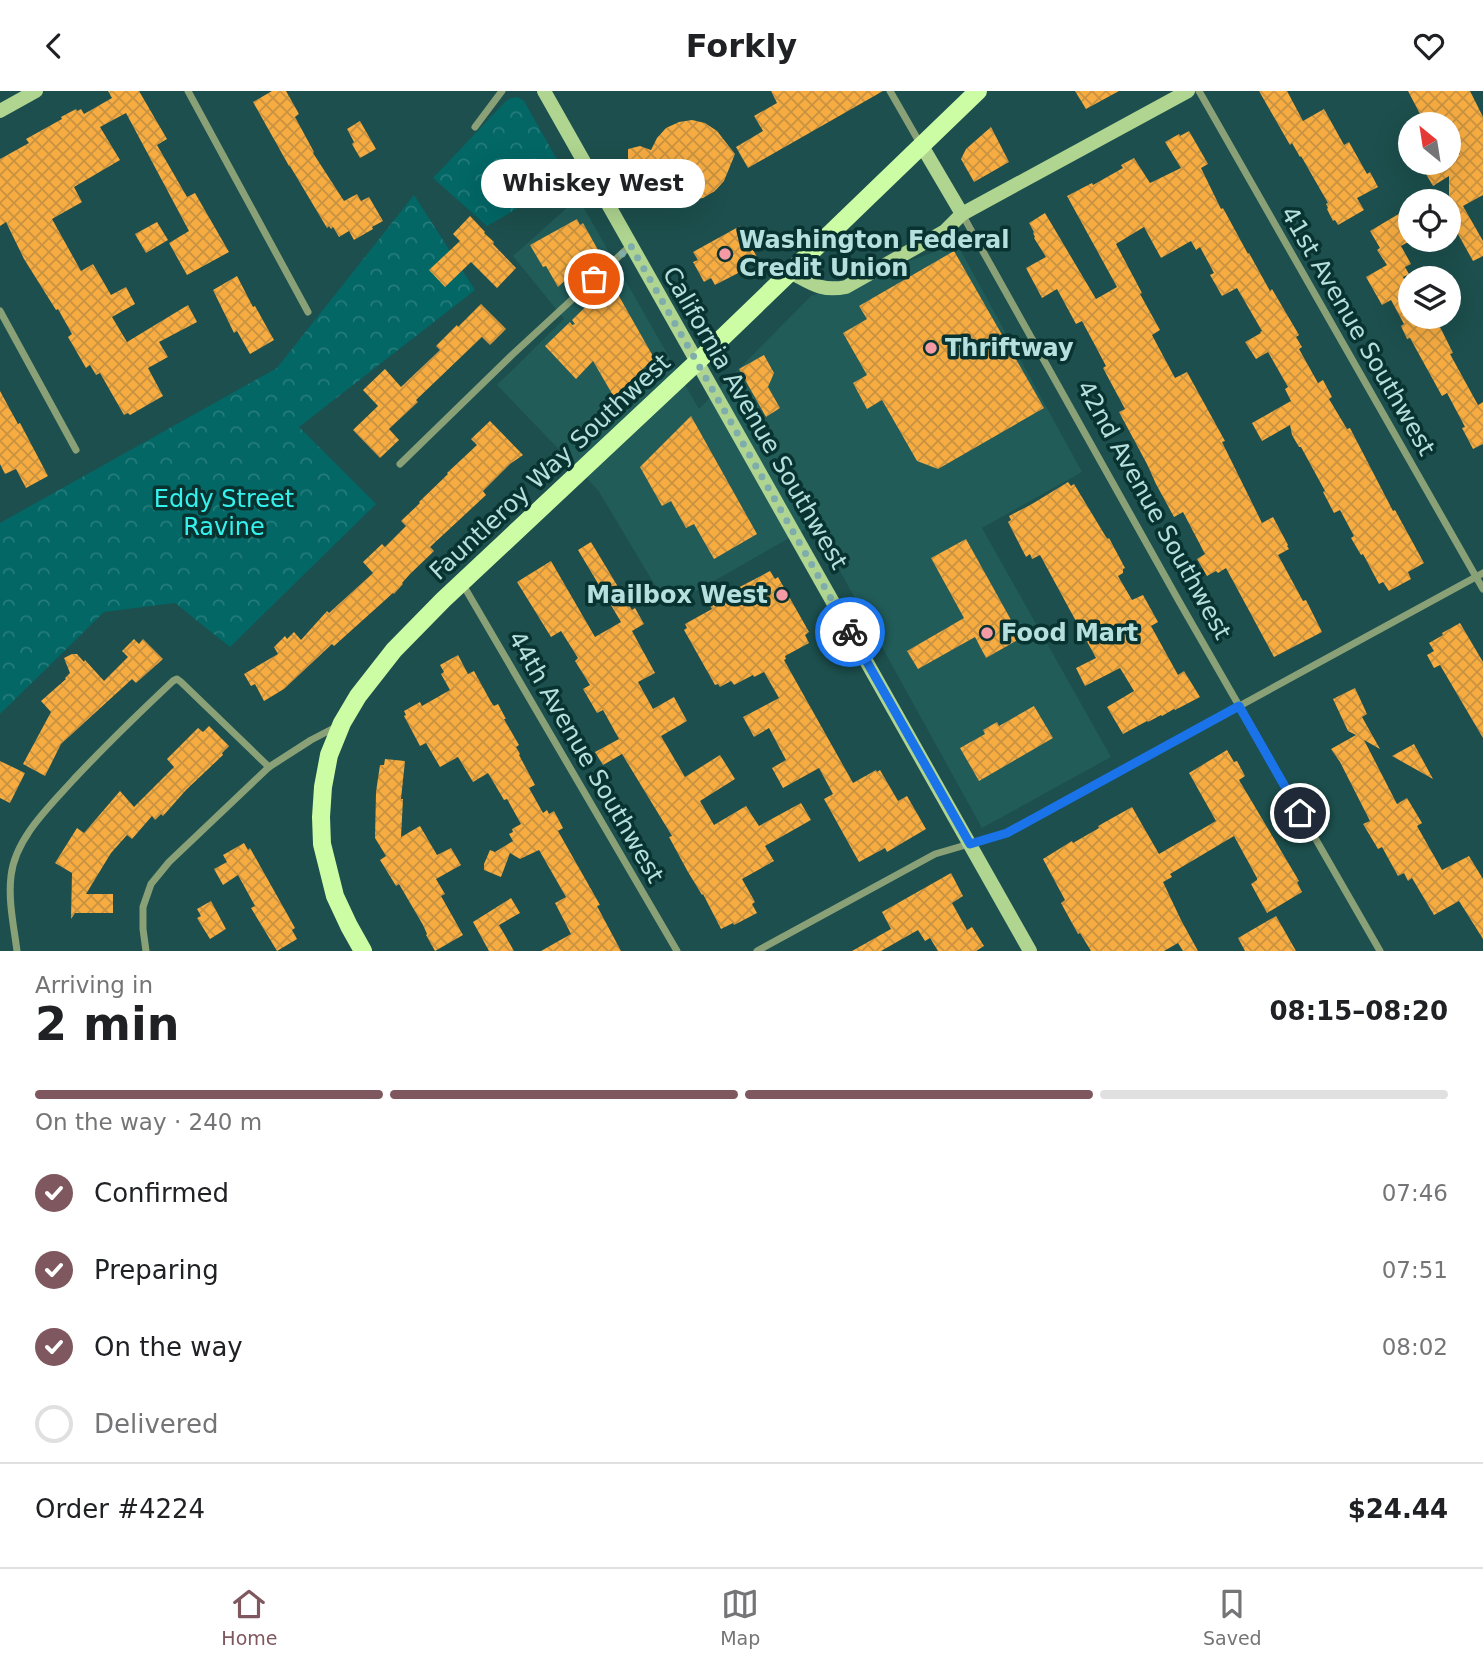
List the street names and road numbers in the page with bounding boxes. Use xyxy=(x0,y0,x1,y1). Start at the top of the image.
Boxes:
street label: 41st Avenue Southwest xyxy=(1275,201,1441,461)
street label: California Avenue Southwest xyxy=(657,262,853,574)
street label: Fauntleroy Way Southwest xyxy=(424,348,676,586)
street label: 42nd Avenue Southwest xyxy=(1071,376,1237,644)
street label: 44th Avenue Southwest xyxy=(502,626,670,888)

